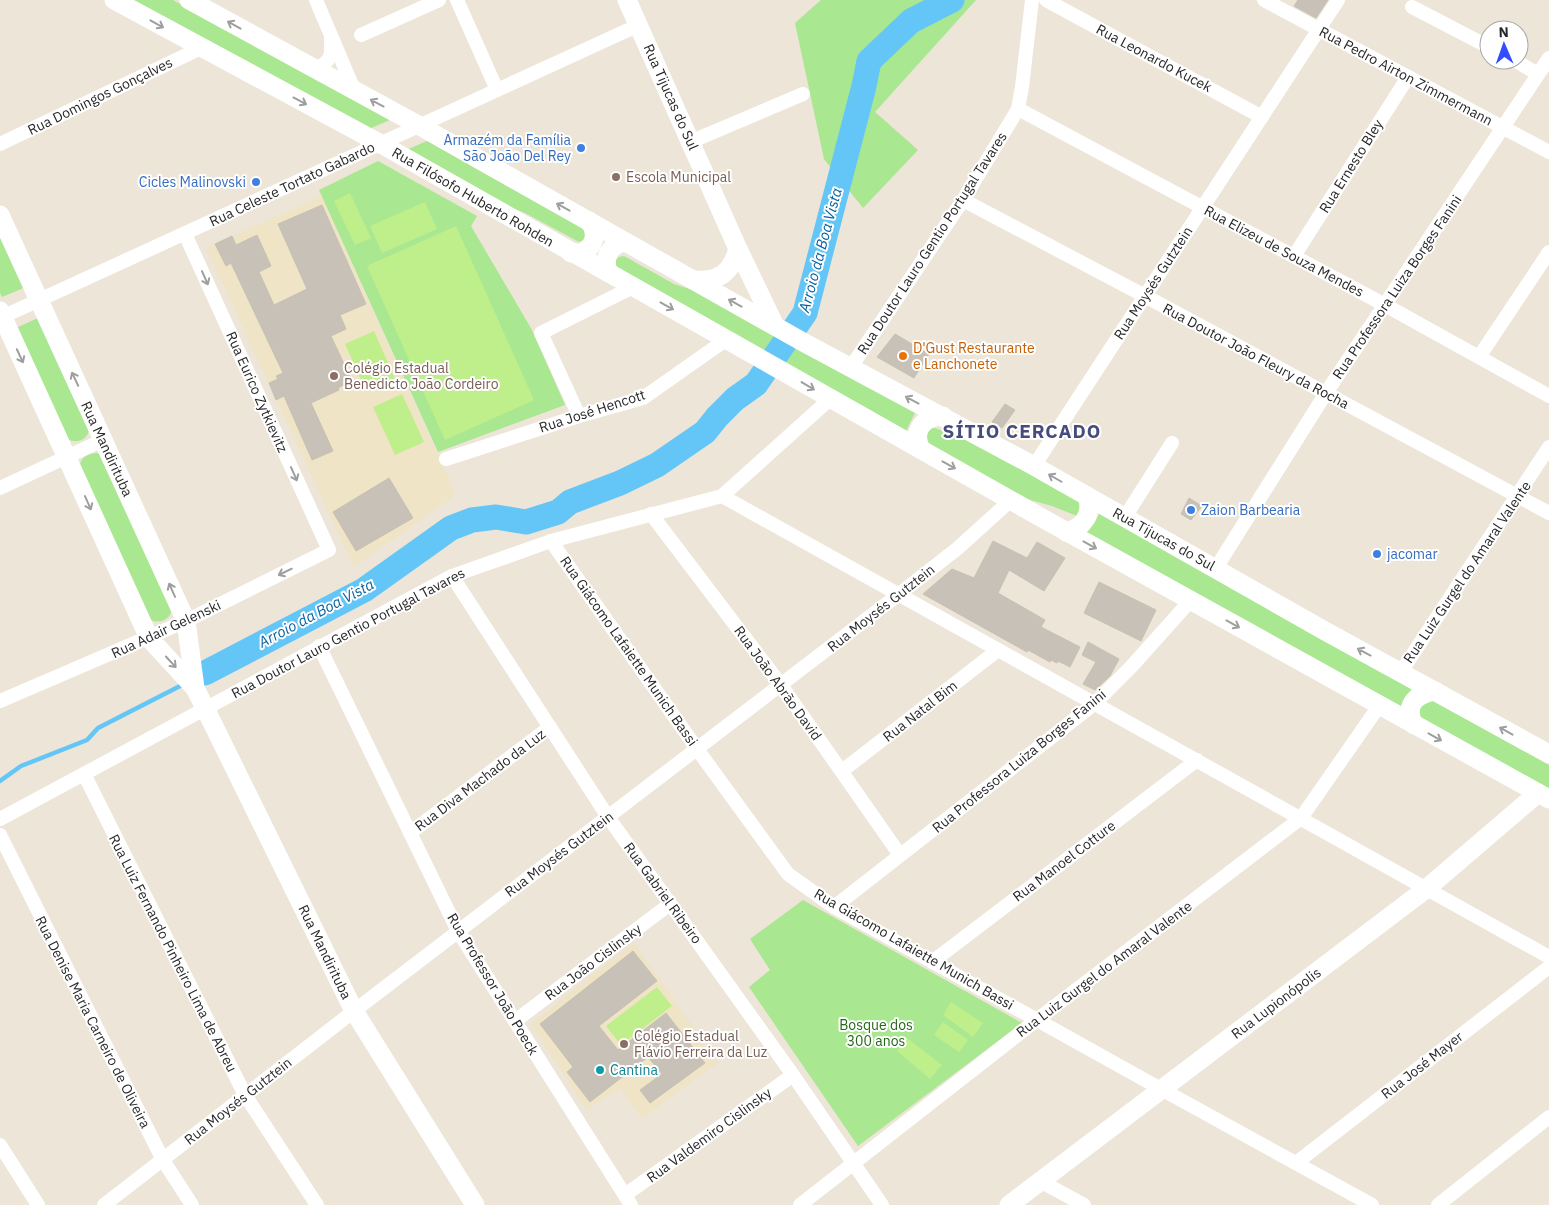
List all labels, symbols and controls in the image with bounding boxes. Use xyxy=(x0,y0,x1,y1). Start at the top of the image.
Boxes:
one-way arrow xyxy=(149,19,164,29)
one-way arrow xyxy=(227,20,242,30)
street label: Rua Leonardo Kucek xyxy=(1093,20,1216,96)
north arrow xyxy=(1479,20,1529,70)
street label: Rua Pedro Airton Zimmermann xyxy=(1316,23,1496,129)
text: N xyxy=(1498,23,1509,41)
street label: Rua Tijucas do Sul xyxy=(640,41,703,153)
street label: Rua Domingos Gonçalves xyxy=(25,53,175,139)
one-way arrow xyxy=(292,97,307,106)
one-way arrow xyxy=(369,98,384,108)
street label: Rua Ernesto Bley xyxy=(1315,116,1387,216)
street label: Rua Doutor Lauro Gentio Portugal Tavares xyxy=(853,128,1011,358)
place label: Armazém da Família São João Del Rey xyxy=(443,131,572,165)
street label: Rua Celeste Tortato Gabardo xyxy=(206,138,378,230)
marker: Armazém da Família São João Del Rey xyxy=(575,142,587,154)
street label: Rua Filósofo Huberto Rohden xyxy=(389,143,557,251)
place label: Escola Municipal xyxy=(626,168,731,186)
marker: Escola Municipal xyxy=(610,171,622,183)
place label: Cicles Malinovski xyxy=(139,173,246,191)
marker: Cicles Malinovski xyxy=(250,176,262,188)
water label: Arroio da Boa Vista xyxy=(794,185,846,315)
street label: Rua Professora Luiza Borges Fanini xyxy=(1328,191,1466,383)
one-way arrow xyxy=(556,201,570,211)
street label: Rua Elizeu de Souza Mendes xyxy=(1201,201,1367,301)
street label: Rua Moysés Gutztein xyxy=(1110,223,1196,343)
one-way arrow xyxy=(201,270,211,285)
one-way arrow xyxy=(728,298,743,308)
street label: Rua Doutor João Fleury da Rocha xyxy=(1160,299,1353,413)
one-way arrow xyxy=(659,301,673,311)
street label: Rua Eurico Zytkievitz xyxy=(222,329,292,456)
place label: D'Gust Restaurante e Lanchonete xyxy=(913,339,1035,373)
one-way arrow xyxy=(16,348,26,363)
marker: D'Gust Restaurante e Lanchonete xyxy=(897,350,909,362)
place label: Colégio Estadual Benedicto João Cordeiro xyxy=(344,359,499,393)
marker: Colégio Estadual Benedicto João Cordeiro xyxy=(328,370,340,382)
one-way arrow xyxy=(70,372,79,387)
one-way arrow xyxy=(801,381,815,391)
street label: Rua José Hencott xyxy=(537,385,647,437)
one-way arrow xyxy=(905,395,920,404)
street label: Rua Mandirituba xyxy=(77,398,137,500)
district label: SÍTIO CERCADO xyxy=(943,419,1101,443)
one-way arrow xyxy=(941,461,956,470)
one-way arrow xyxy=(290,466,299,481)
one-way arrow xyxy=(1048,472,1063,482)
street label: Rua Luiz Gurgel do Amaral Valente xyxy=(1399,477,1535,666)
one-way arrow xyxy=(83,495,93,510)
place label: Zaion Barbearia xyxy=(1201,501,1301,519)
street label: Rua Tijucas do Sul xyxy=(1110,503,1219,575)
marker: Zaion Barbearia xyxy=(1185,504,1197,516)
one-way arrow xyxy=(1083,540,1098,550)
place label: jacomar xyxy=(1387,545,1438,563)
marker: jacomar xyxy=(1371,548,1383,560)
street label: Rua Giácomo Lafaiette Munich Bassi xyxy=(556,553,702,749)
street label: Rua Moysés Gutztein xyxy=(824,560,938,656)
street label: Rua Doutor Lauro Gentio Portugal Tavares xyxy=(228,564,468,702)
one-way arrow xyxy=(278,568,293,577)
water label: Arroio da Boa Vista xyxy=(254,574,377,652)
one-way arrow xyxy=(166,583,176,598)
street label: Rua Adair Gelenski xyxy=(108,596,224,662)
one-way arrow xyxy=(1225,619,1239,629)
street label: Rua João Abrão David xyxy=(730,622,826,744)
one-way arrow xyxy=(1357,647,1372,656)
one-way arrow xyxy=(165,655,177,668)
street label: Rua Natal Bim xyxy=(879,676,961,746)
street label: Rua Professora Luiza Borges Fanini xyxy=(928,685,1110,837)
street label: Rua Diva Machado da Luz xyxy=(411,725,549,835)
one-way arrow xyxy=(1500,725,1514,735)
one-way arrow xyxy=(1428,732,1443,742)
street label: Rua Moysés Gutztein xyxy=(501,807,617,901)
street label: Rua Manoel Cotture xyxy=(1009,816,1119,906)
street label: Rua Luiz Fernando Pinheiro Lima de Abreu xyxy=(105,831,241,1075)
street label: Rua Gabriel Ribeiro xyxy=(620,839,706,947)
street label: Rua Giácomo Lafaiette Munich Bassi xyxy=(811,884,1017,1014)
street label: Rua Luiz Gurgel do Amaral Valente xyxy=(1012,897,1196,1041)
street label: Rua Mandirituba xyxy=(294,902,356,1003)
street label: Rua Professor João Poeck xyxy=(443,910,543,1059)
street label: Rua Denise Maria Carneiro de Oliveira xyxy=(31,913,155,1132)
street label: Rua João Cislinsky xyxy=(541,920,645,1004)
street label: Rua Lupionópolis xyxy=(1228,963,1325,1043)
park label: Bosque dos 300 anos xyxy=(839,1016,913,1050)
place label: Colégio Estadual Flávio Ferreira da Luz xyxy=(634,1027,768,1061)
street label: Rua José Mayer xyxy=(1377,1027,1467,1103)
marker: Colégio Estadual Flávio Ferreira da Luz xyxy=(618,1038,630,1050)
street label: Rua Moysés Gutztein xyxy=(181,1053,295,1149)
place label: Cantina xyxy=(610,1061,658,1079)
marker: Cantina xyxy=(594,1064,606,1076)
street label: Rua Valdemiro Cislinsky xyxy=(643,1084,775,1186)

